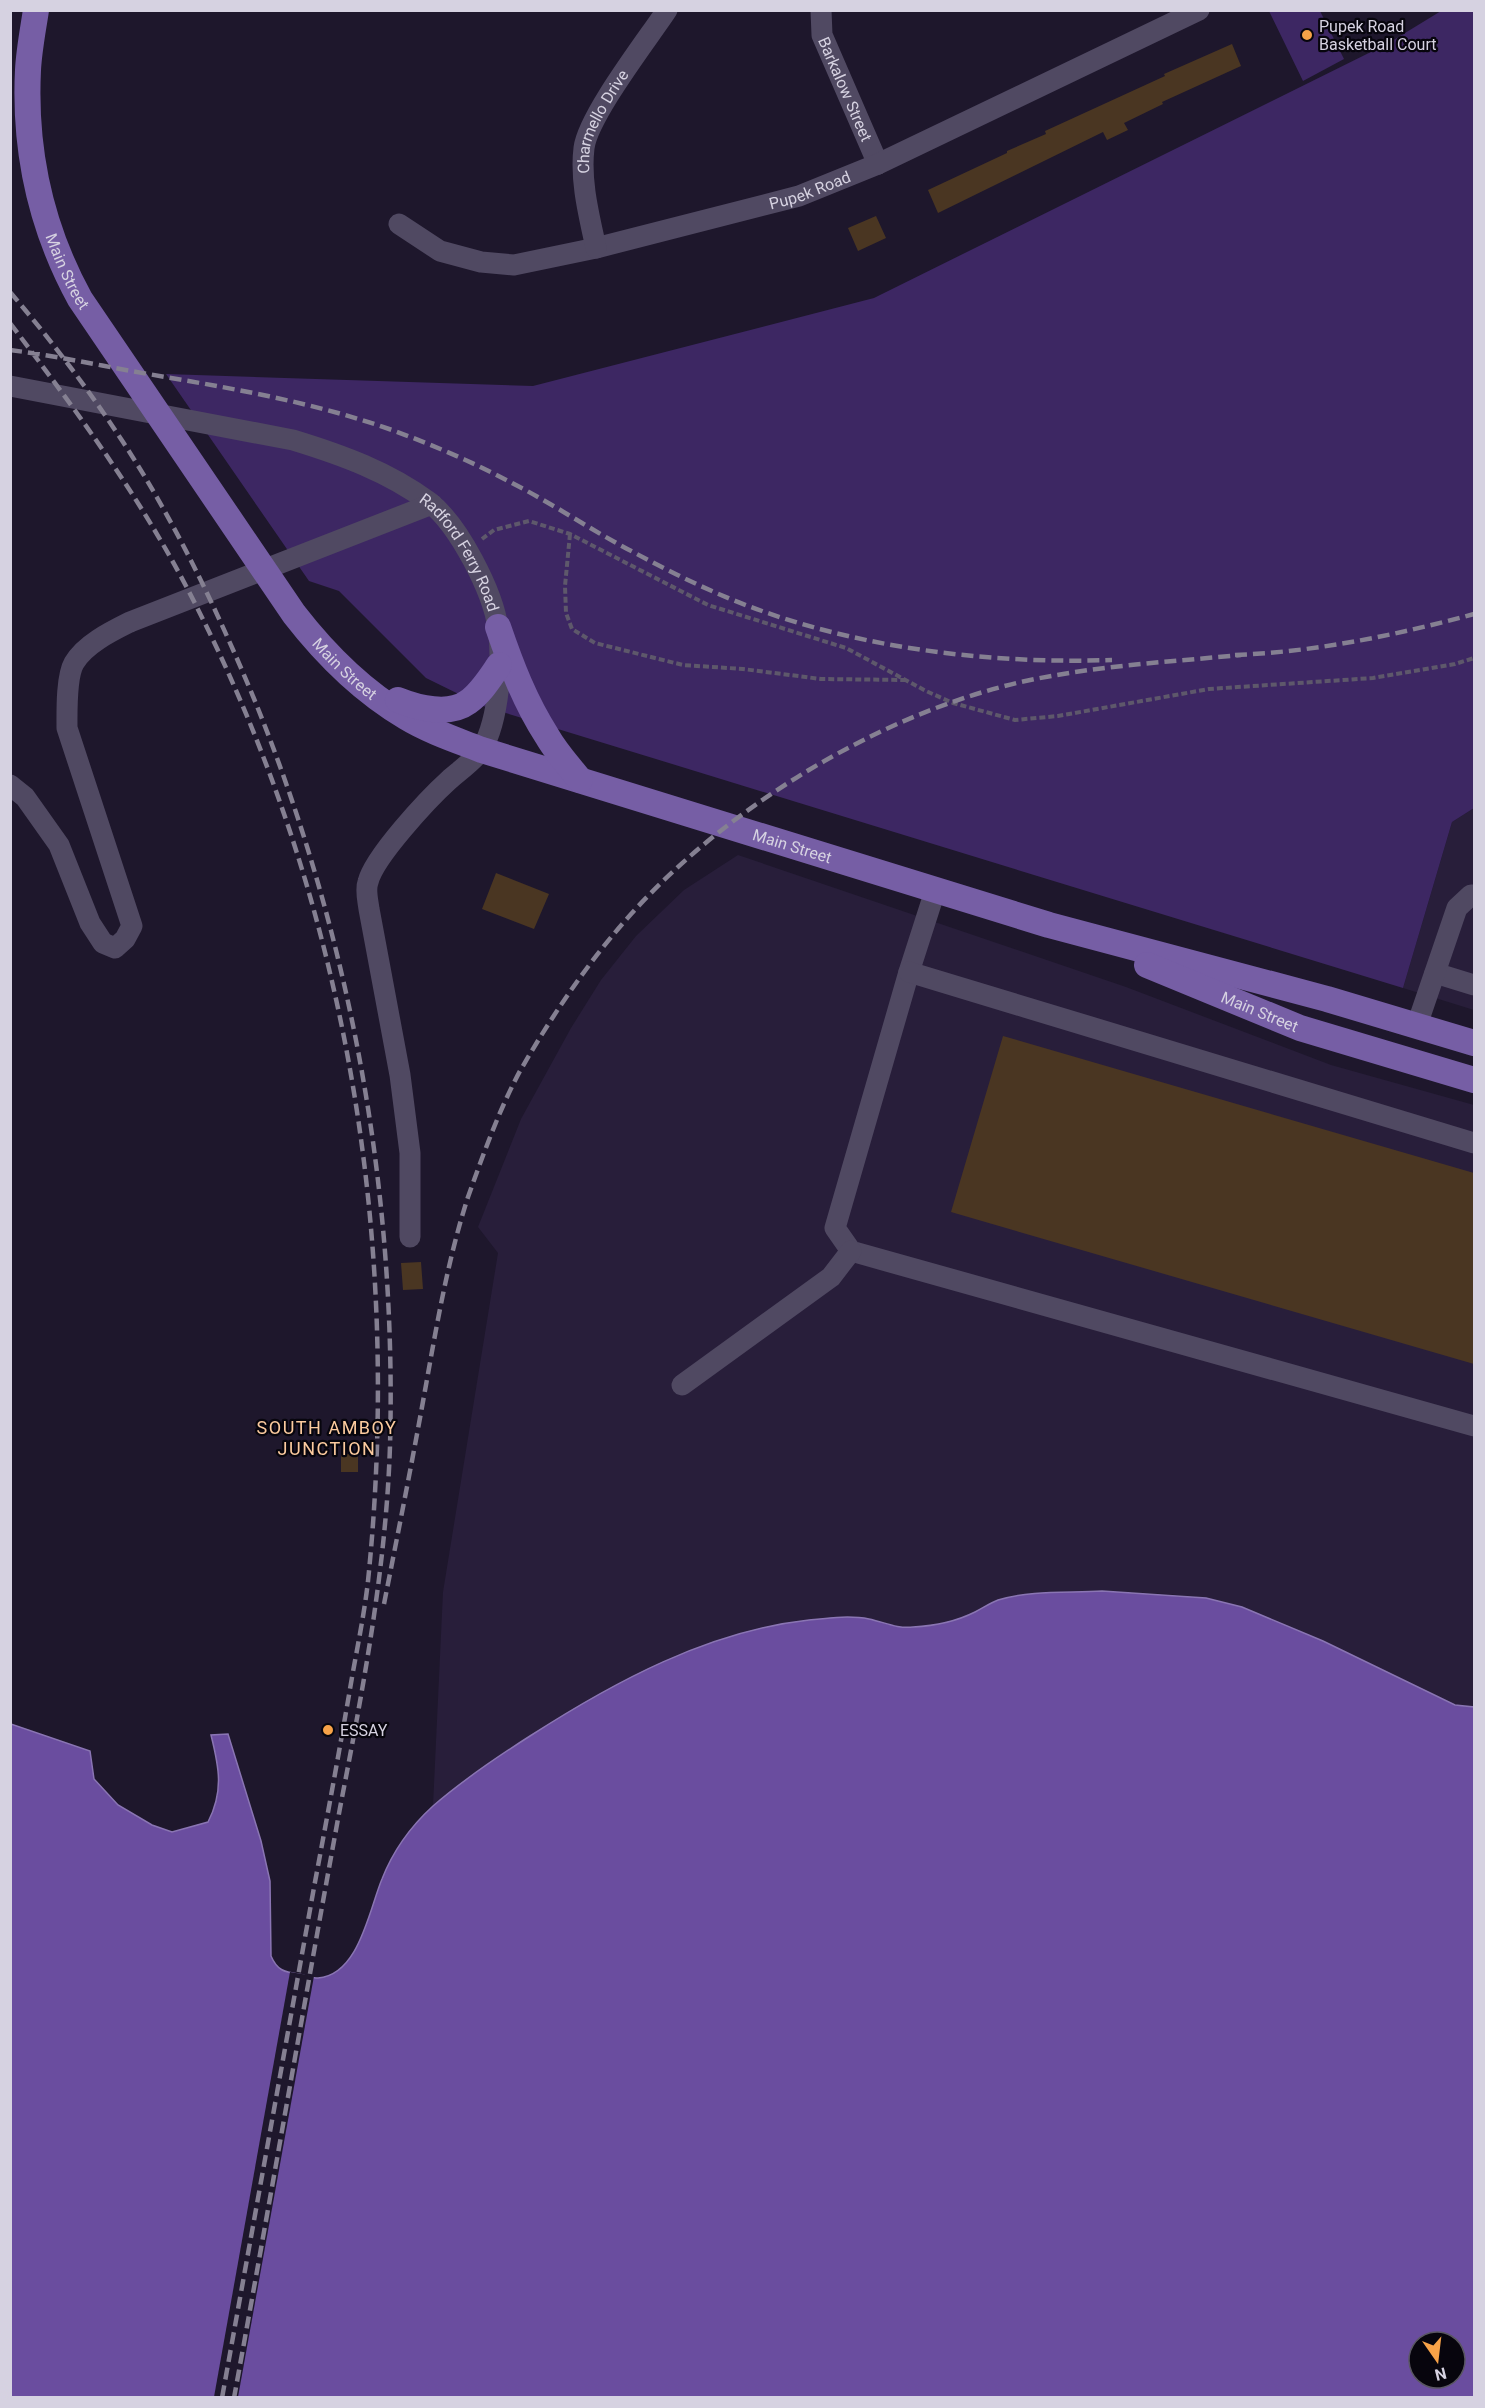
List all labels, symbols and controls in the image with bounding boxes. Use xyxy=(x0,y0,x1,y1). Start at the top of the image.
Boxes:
place label: Pupek Road Basketball Court xyxy=(1319,17,1436,54)
marker: Pupek Road Basketball Court xyxy=(1300,28,1314,42)
street label: Barkalow Street xyxy=(814,34,876,145)
street label: Charmello Drive xyxy=(574,66,632,174)
street label: Pupek Road xyxy=(767,167,853,213)
street label: Main Street xyxy=(42,231,93,313)
street label: Radford Ferry Road xyxy=(416,490,503,614)
street label: Main Street xyxy=(308,634,380,704)
street label: Main Street xyxy=(750,825,834,867)
street label: Main Street xyxy=(1218,988,1301,1036)
district label: SOUTH AMBOY JUNCTION xyxy=(257,1417,397,1459)
place label: ESSAY xyxy=(340,1721,388,1740)
marker: ESSAY xyxy=(321,1723,335,1737)
north arrow xyxy=(1407,2330,1467,2390)
text: N xyxy=(1433,2363,1448,2385)

